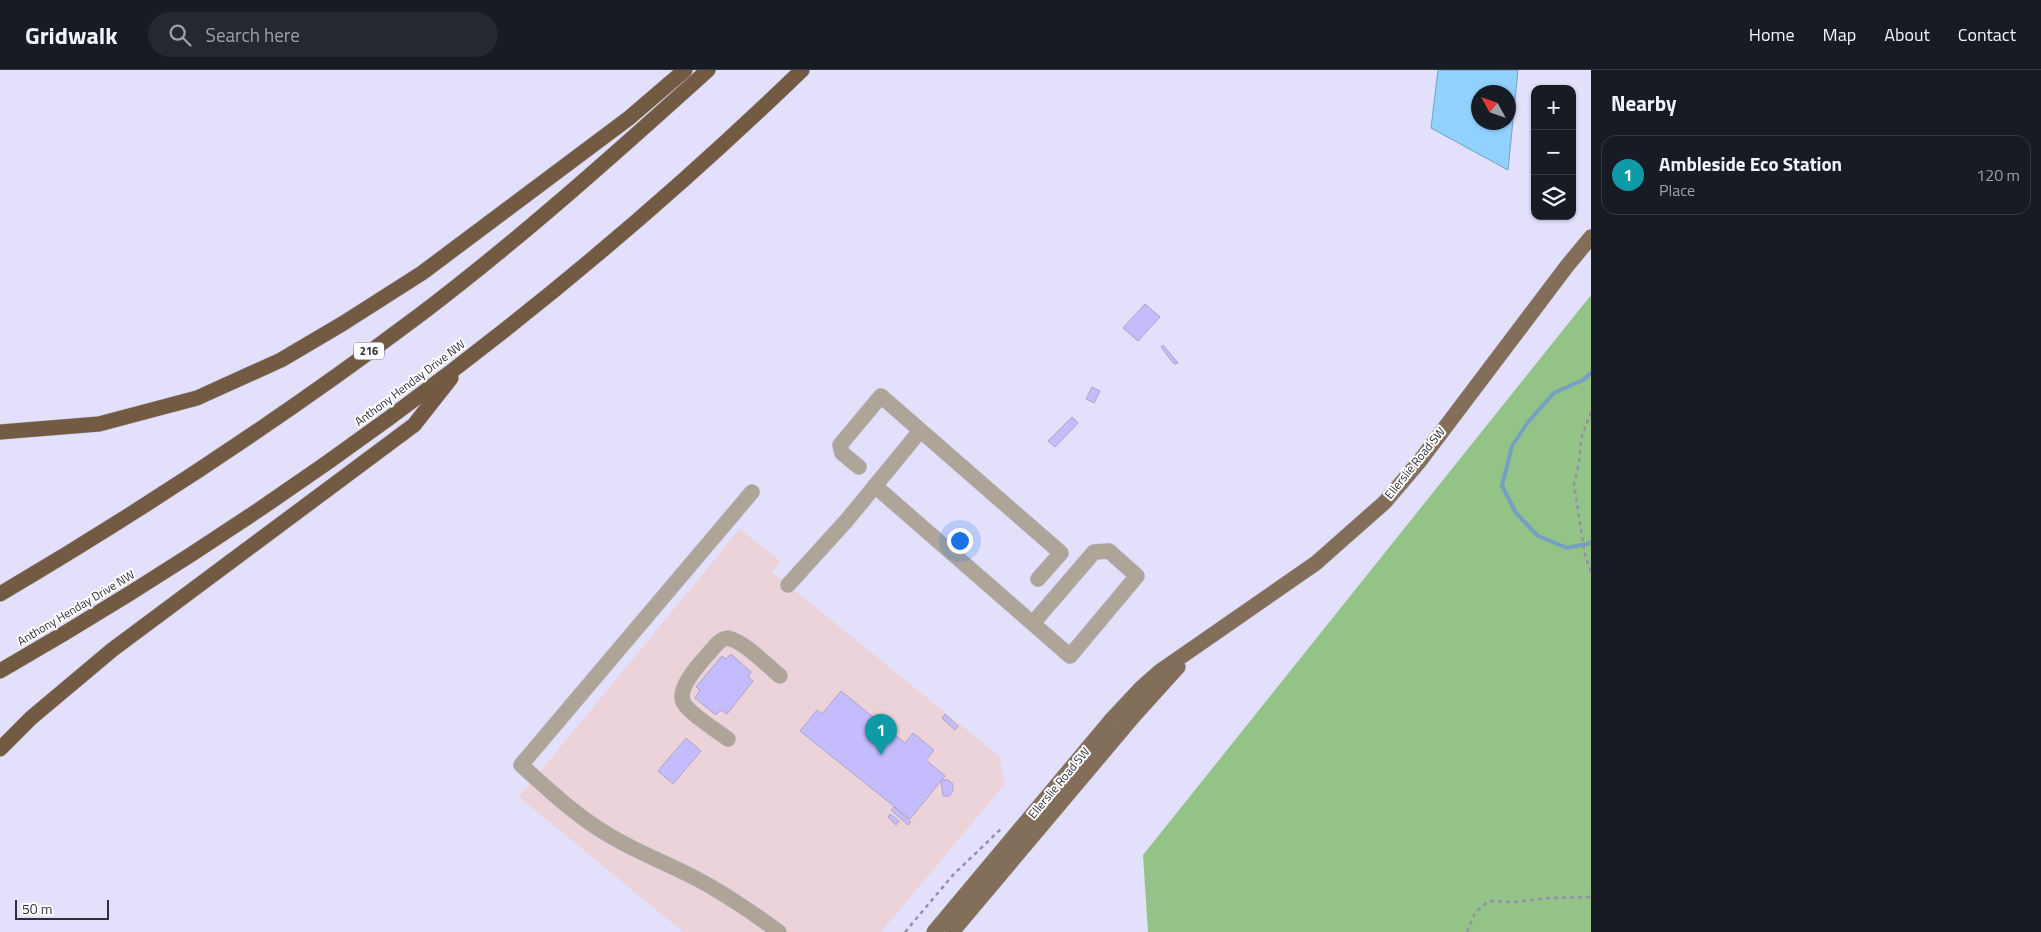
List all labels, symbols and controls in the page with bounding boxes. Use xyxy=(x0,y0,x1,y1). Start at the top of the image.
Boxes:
search box xyxy=(148,12,498,57)
text: Gridwalk xyxy=(25,17,118,53)
text: Search here xyxy=(206,20,300,49)
icon: search xyxy=(166,21,194,49)
text: Home xyxy=(1749,21,1795,48)
text: Map xyxy=(1823,21,1856,48)
text: About xyxy=(1884,21,1930,48)
text: Contact xyxy=(1958,21,2016,48)
north arrow xyxy=(1471,85,1516,130)
map controls xyxy=(1531,85,1576,220)
button: + xyxy=(1531,85,1576,130)
text: Nearby xyxy=(1611,87,1676,119)
button: − xyxy=(1531,130,1576,175)
text: Ambleside Eco Station xyxy=(1659,149,1842,178)
text: 1 xyxy=(1624,163,1632,187)
text: 120 m xyxy=(1976,163,2020,187)
button: layers xyxy=(1531,175,1576,220)
text: Place xyxy=(1659,178,1695,202)
street label: Anthony Henday Drive NW xyxy=(350,334,469,431)
road number: 216 xyxy=(354,342,384,360)
street label: Ellerslie Road SW xyxy=(1380,422,1450,503)
your location xyxy=(947,528,973,554)
street label: Anthony Henday Drive NW xyxy=(13,565,138,650)
pin: 1 xyxy=(865,714,897,755)
street label: Ellerslie Road SW xyxy=(1023,743,1094,822)
scale bar xyxy=(15,897,109,920)
text: 50 m xyxy=(22,898,52,919)

